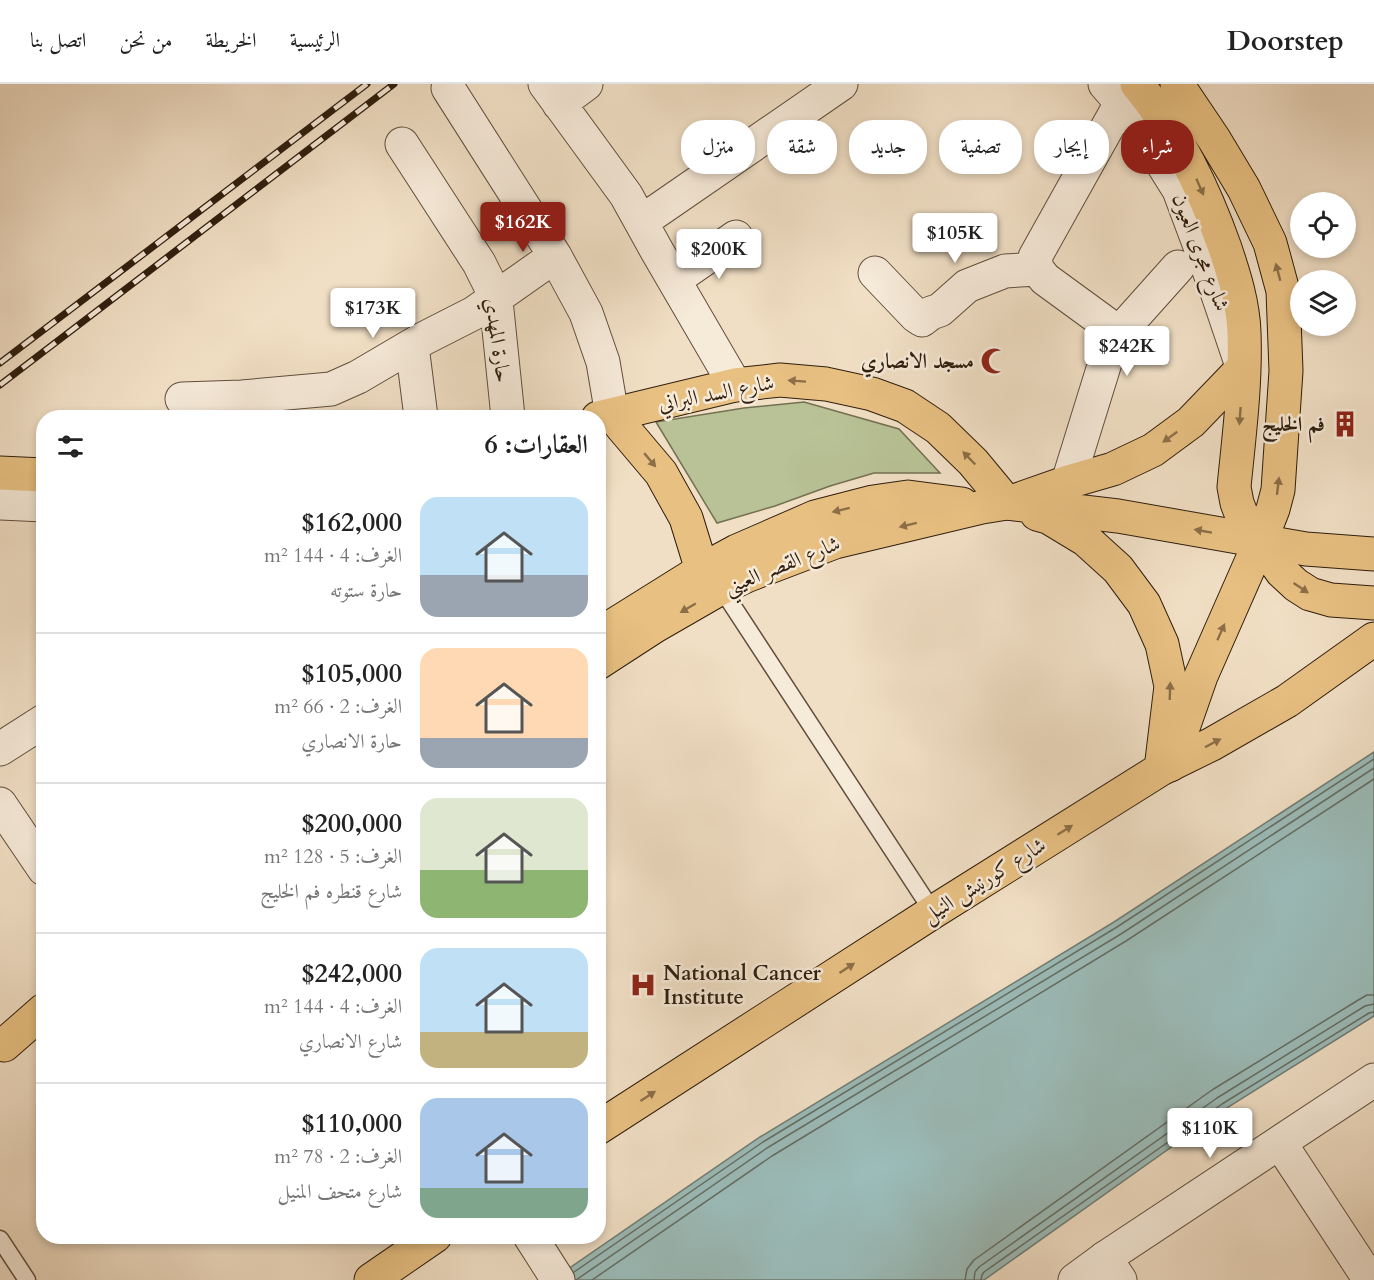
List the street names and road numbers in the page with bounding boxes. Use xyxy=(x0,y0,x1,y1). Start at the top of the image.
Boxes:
street label: شارع مجرى العيون xyxy=(1162,189,1236,316)
street label: حارة المهدي xyxy=(476,296,518,385)
street label: شارع السد البراني xyxy=(656,368,777,422)
street label: شارع القصر العيني xyxy=(720,529,846,607)
street label: شارع كورنيش النيل xyxy=(917,831,1053,933)

